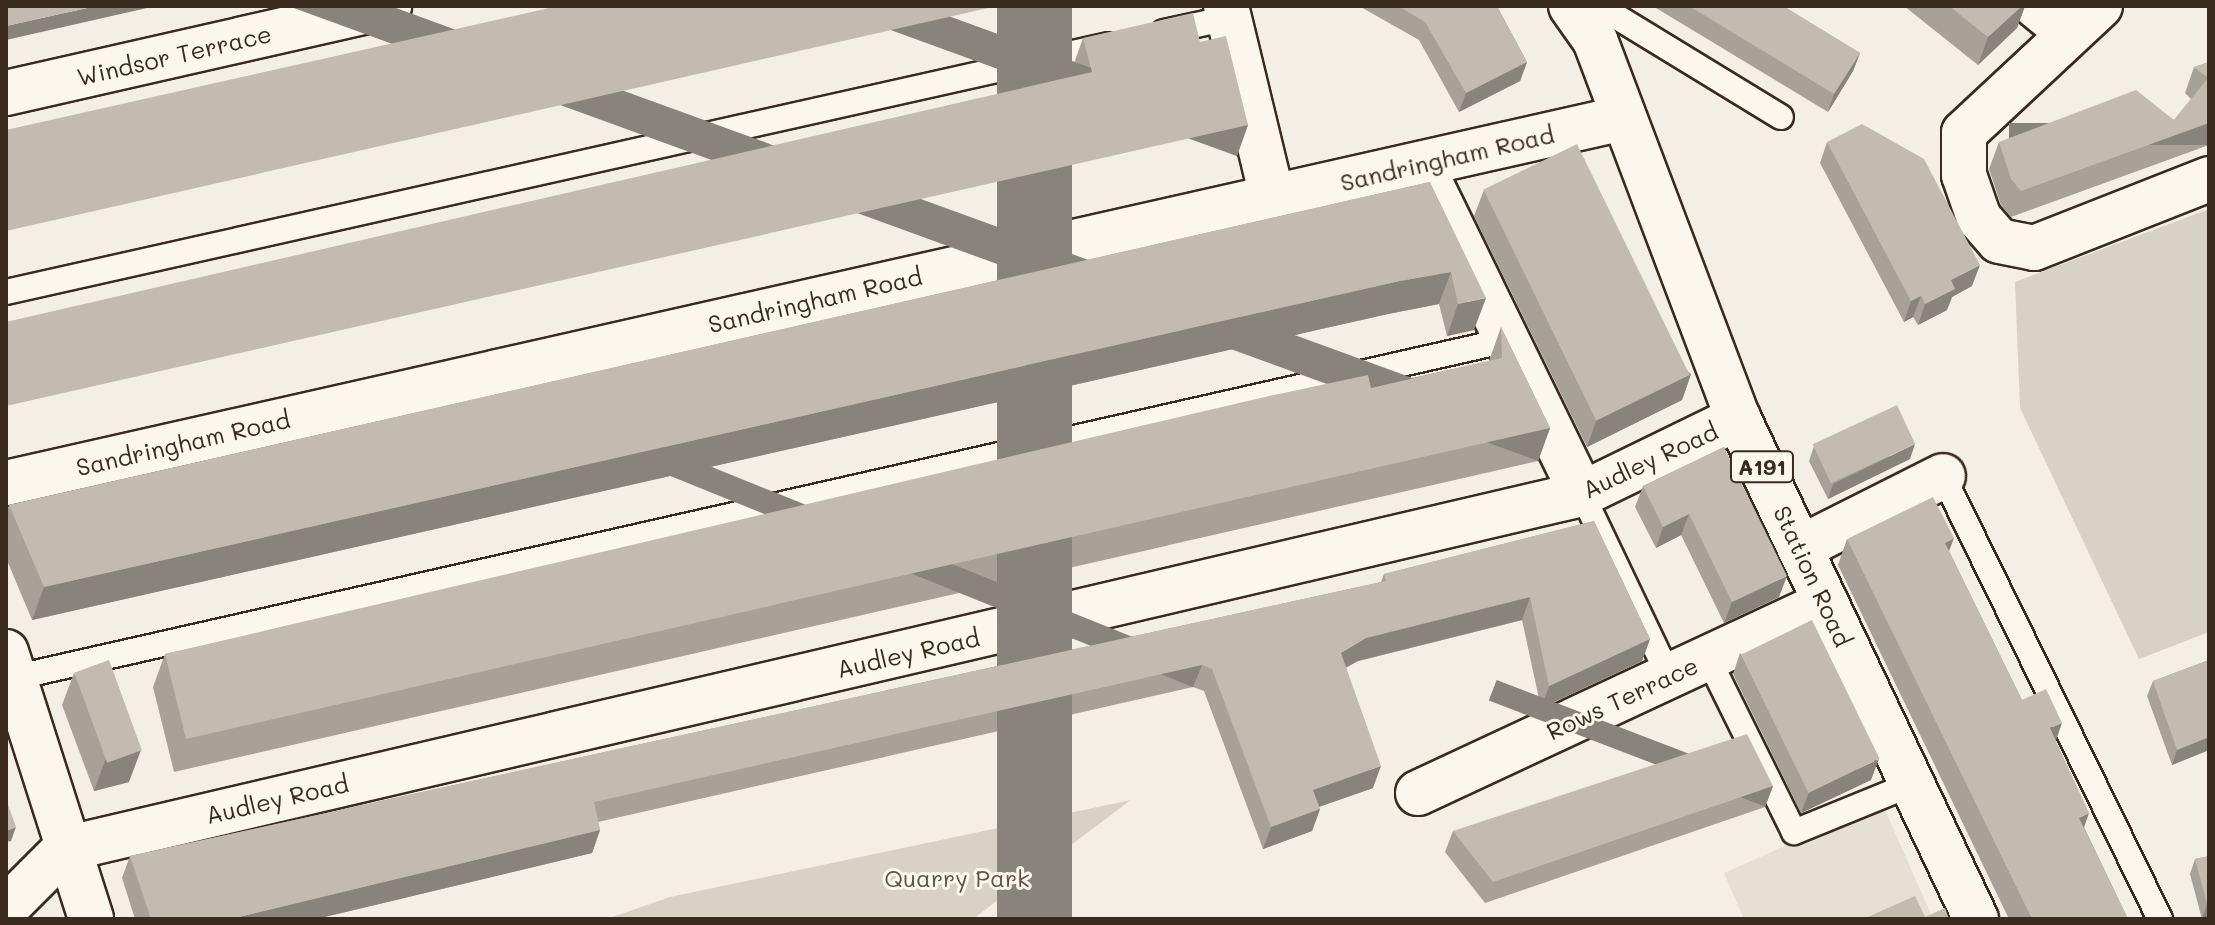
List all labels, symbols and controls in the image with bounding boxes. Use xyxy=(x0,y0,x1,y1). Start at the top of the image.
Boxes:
street label: Windsor Terrace xyxy=(74,19,274,91)
street label: Sandringham Road xyxy=(1337,119,1557,197)
street label: Sandringham Road xyxy=(705,261,925,339)
street label: Sandringham Road xyxy=(73,404,293,482)
street label: Audley Road xyxy=(1578,416,1722,504)
road number: A191 xyxy=(1728,449,1796,485)
street label: Station Road xyxy=(1768,501,1858,651)
street label: Audley Road xyxy=(834,623,982,683)
street label: Rows Terrace xyxy=(1542,650,1702,746)
street label: Audley Road xyxy=(203,769,351,829)
park label: Quarry Park xyxy=(884,864,1030,892)

